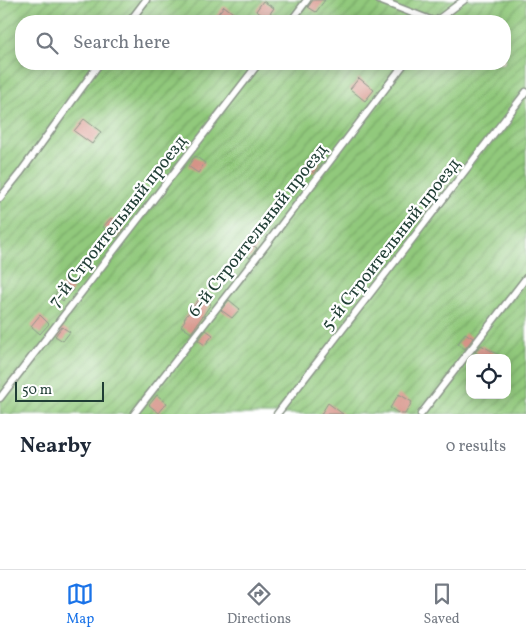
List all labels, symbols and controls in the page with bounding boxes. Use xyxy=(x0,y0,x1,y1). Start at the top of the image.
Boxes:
search box xyxy=(15,15,511,70)
icon: search xyxy=(33,29,61,57)
text: Search here xyxy=(73,30,170,56)
street label: 7-й Строительный проезд xyxy=(43,131,193,313)
street label: 6-й Строительный проезд xyxy=(182,139,334,323)
street label: 5-й Строительный проезд xyxy=(316,153,467,336)
map controls xyxy=(466,354,511,399)
button: locate xyxy=(466,354,511,399)
scale bar xyxy=(15,379,104,402)
text: 50 m xyxy=(22,381,52,400)
text: Nearby xyxy=(20,432,91,461)
text: 0 results xyxy=(446,436,506,458)
tab: Map xyxy=(66,580,94,629)
tab: Directions xyxy=(227,580,291,629)
tab: Saved xyxy=(424,580,460,629)

